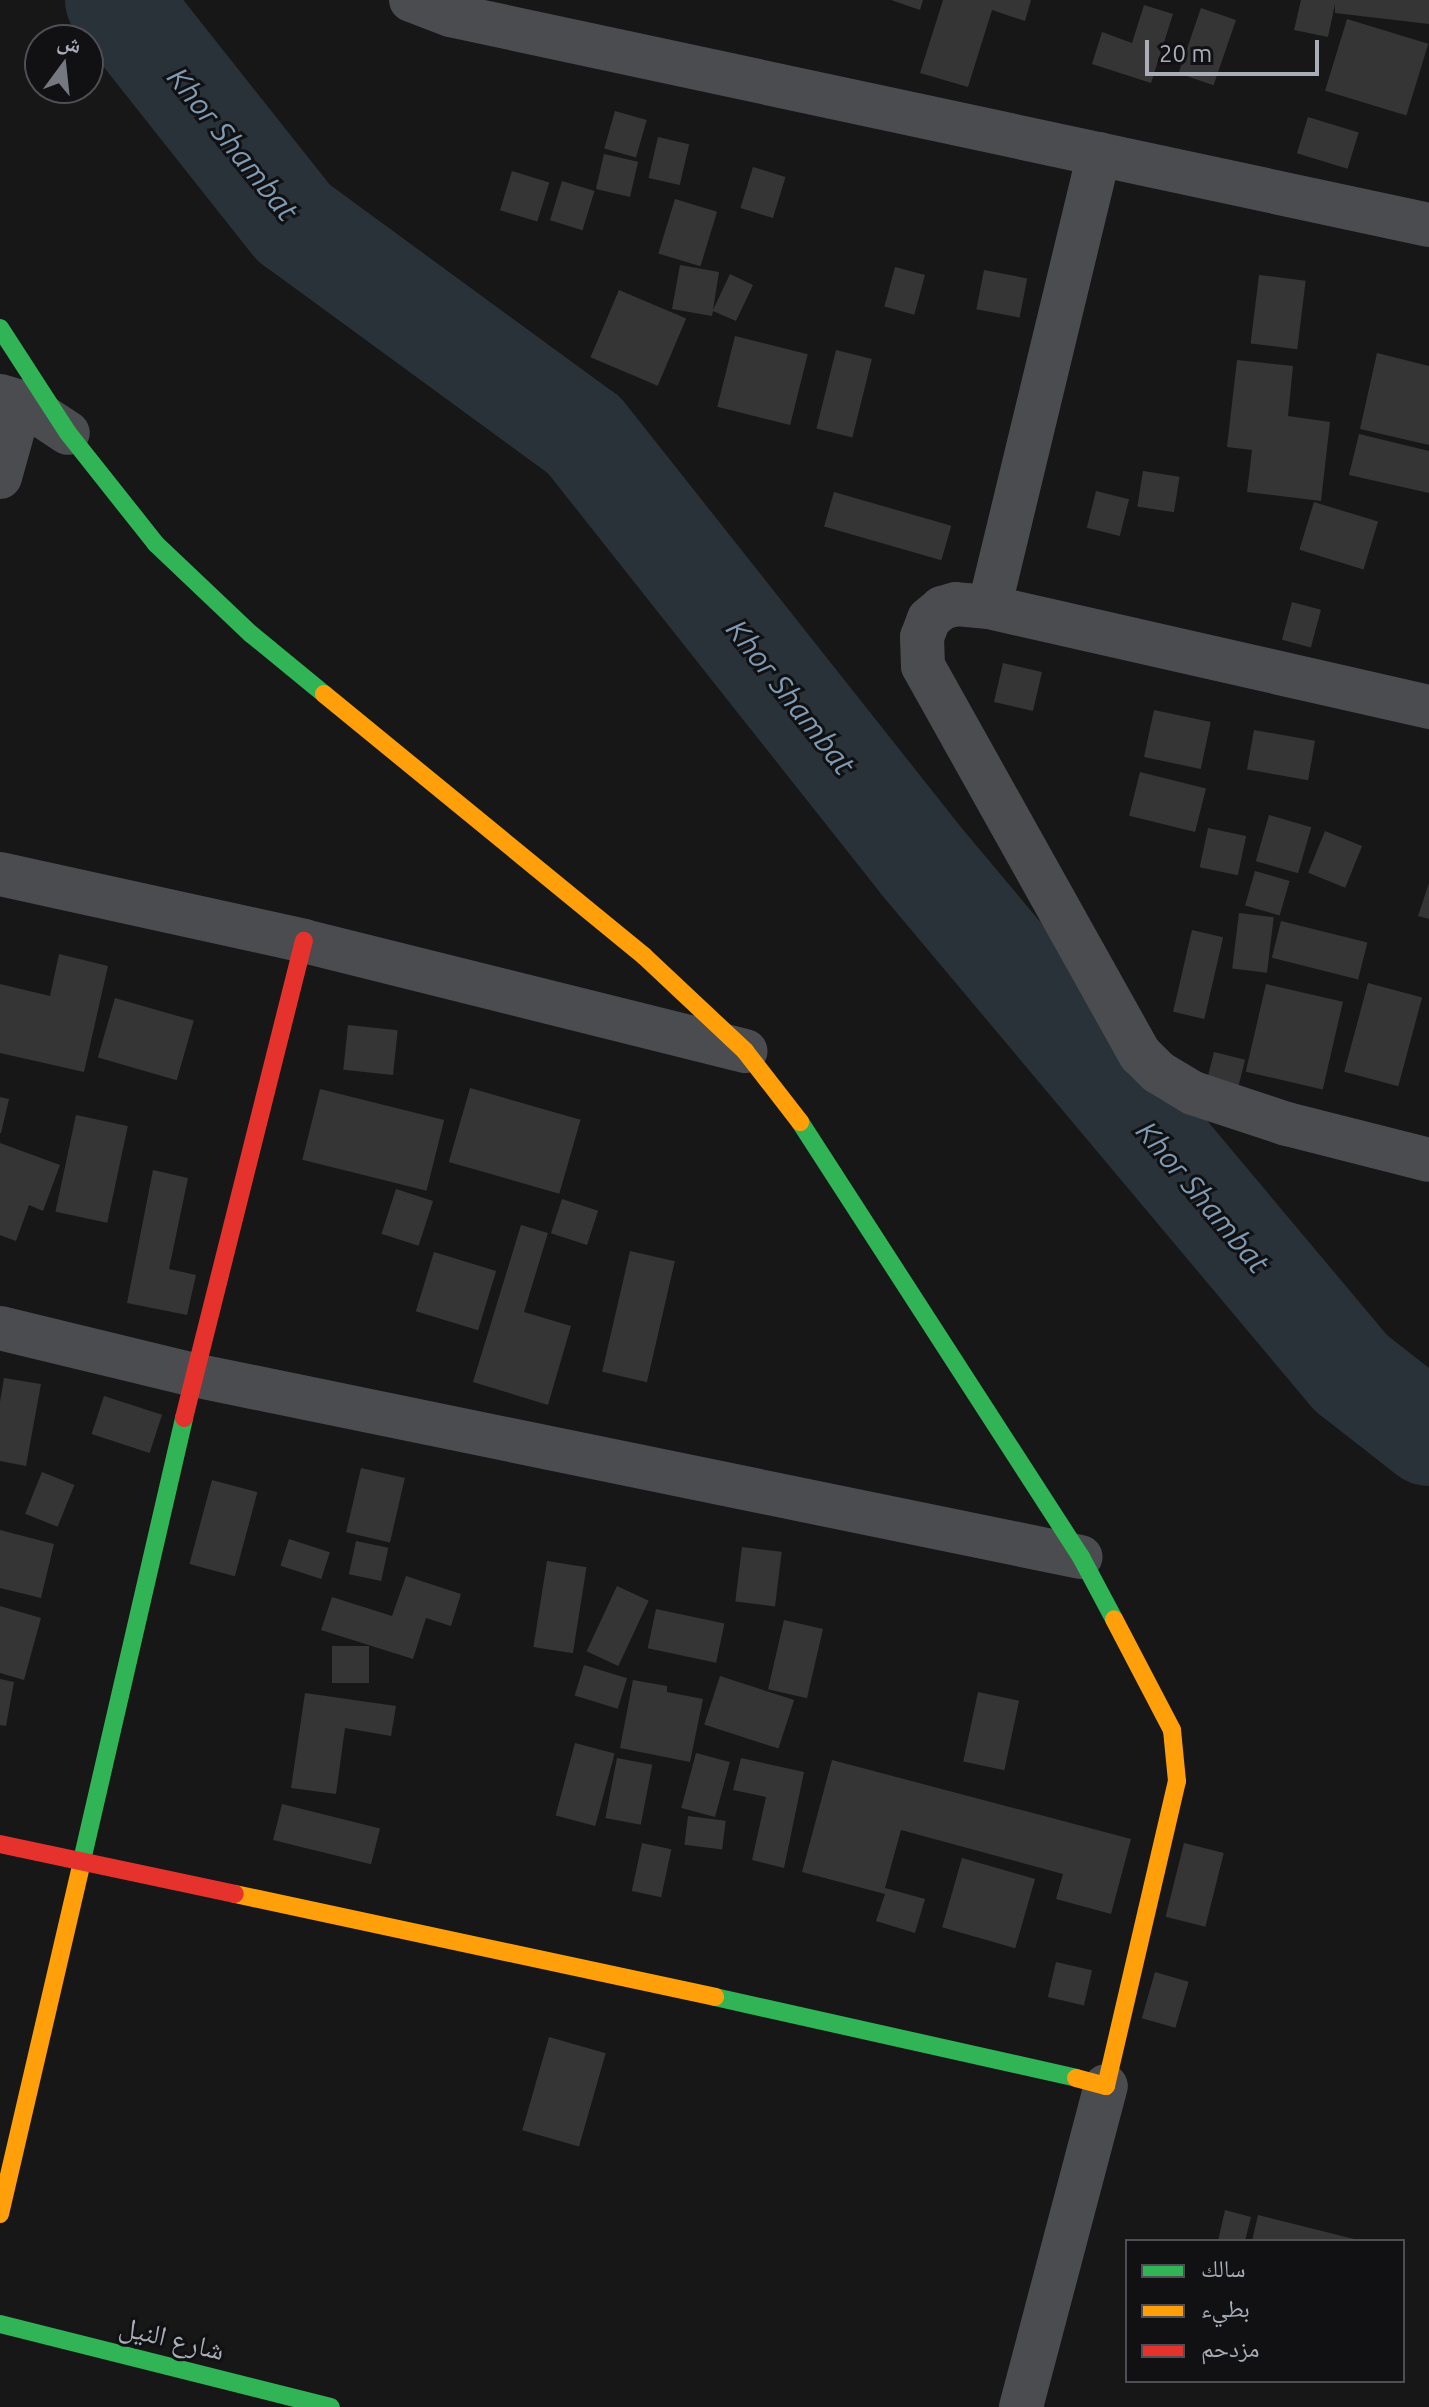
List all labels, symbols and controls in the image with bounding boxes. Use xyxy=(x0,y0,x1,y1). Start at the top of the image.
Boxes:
north arrow xyxy=(24,24,104,104)
scale bar xyxy=(1149,24,1323,74)
text: ش xyxy=(55,27,84,57)
text: 20 m xyxy=(1159,40,1212,67)
water label: Khor Shambat xyxy=(160,60,306,228)
water label: Khor Shambat xyxy=(719,612,863,782)
water label: Khor Shambat xyxy=(1129,1114,1277,1280)
legend xyxy=(1125,2239,1405,2383)
text: سالك xyxy=(1201,2255,1246,2282)
text: بطيء xyxy=(1201,2295,1250,2322)
street label: شارع النيل xyxy=(116,2309,228,2367)
text: مزدحم xyxy=(1201,2335,1260,2362)

